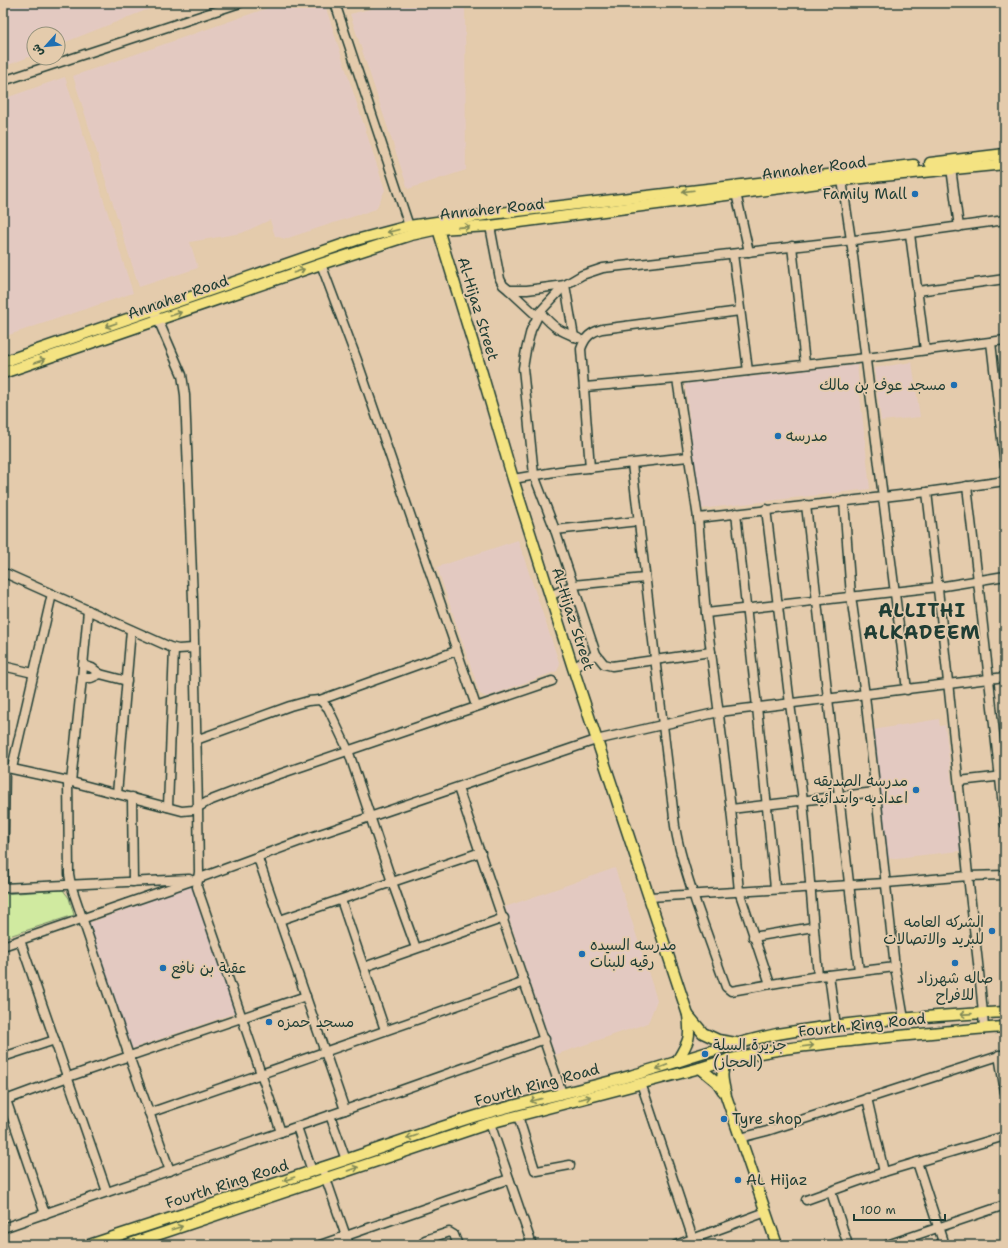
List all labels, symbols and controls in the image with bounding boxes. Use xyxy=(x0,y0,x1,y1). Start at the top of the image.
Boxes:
north arrow xyxy=(26,26,66,66)
text: ش xyxy=(28,42,47,59)
street label: Annaher Road xyxy=(760,152,868,184)
place label: Family Mall xyxy=(822,184,907,204)
one-way arrow xyxy=(682,187,695,195)
marker: Family Mall xyxy=(910,189,920,199)
street label: Annaher Road xyxy=(438,193,546,224)
one-way arrow xyxy=(458,224,471,231)
one-way arrow xyxy=(387,227,400,235)
street label: Al-Hijaz Street xyxy=(453,255,503,363)
one-way arrow xyxy=(293,267,305,275)
street label: Annaher Road xyxy=(125,270,232,324)
one-way arrow xyxy=(170,309,182,317)
one-way arrow xyxy=(105,322,117,330)
one-way arrow xyxy=(34,356,46,364)
place label: مسجد عوف بن مالك xyxy=(819,375,946,395)
marker: مسجد عوف بن مالك xyxy=(949,380,959,390)
place label: مدرسه xyxy=(786,426,827,446)
marker: مدرسه xyxy=(773,431,783,441)
street label: Al-Hijaz Street xyxy=(547,565,599,673)
district label: ALLITHI ALKADEEM xyxy=(863,598,981,645)
place label: مدرسه الصديقه اعداديه وابتدائيه xyxy=(812,771,908,808)
marker: مدرسه الصديقه اعداديه وابتدائيه xyxy=(911,785,921,795)
place label: الشركه العامه للبريد والاتصالات xyxy=(883,912,984,949)
marker: الشركه العامه للبريد والاتصالات xyxy=(987,926,997,936)
place label: مدرسه السيده رقيه للبنات xyxy=(590,935,677,972)
marker: مدرسه السيده رقيه للبنات xyxy=(577,949,587,959)
place label: عقبة بن نافع xyxy=(171,958,246,979)
marker: صاله شهرزاد للافراح xyxy=(950,958,960,968)
marker: عقبة بن نافع xyxy=(158,963,168,973)
place label: صاله شهرزاد للافراح xyxy=(917,968,993,1005)
street label: Fourth Ring Road xyxy=(797,1008,927,1042)
one-way arrow xyxy=(960,1011,973,1018)
place label: مسجد حمزه xyxy=(277,1012,354,1032)
marker: مسجد حمزه xyxy=(264,1017,274,1027)
place label: جزيرة السلة (الحجاز) xyxy=(713,1035,787,1072)
one-way arrow xyxy=(801,1042,814,1050)
marker: جزيرة السلة (الحجاز) xyxy=(700,1049,710,1059)
street label: Fourth Ring Road xyxy=(472,1059,602,1111)
one-way arrow xyxy=(656,1063,668,1071)
one-way arrow xyxy=(578,1094,591,1101)
one-way arrow xyxy=(530,1097,543,1104)
place label: Tyre shop xyxy=(732,1109,802,1129)
marker: Tyre shop xyxy=(719,1114,729,1124)
one-way arrow xyxy=(405,1134,418,1141)
street label: Fourth Ring Road xyxy=(163,1155,292,1213)
one-way arrow xyxy=(347,1164,359,1172)
place label: AL Hijaz xyxy=(746,1170,808,1190)
marker: AL Hijaz xyxy=(733,1175,743,1185)
one-way arrow xyxy=(283,1176,295,1184)
scale bar xyxy=(854,1196,945,1222)
text: 100 m xyxy=(860,1202,896,1218)
one-way arrow xyxy=(170,1224,183,1231)

